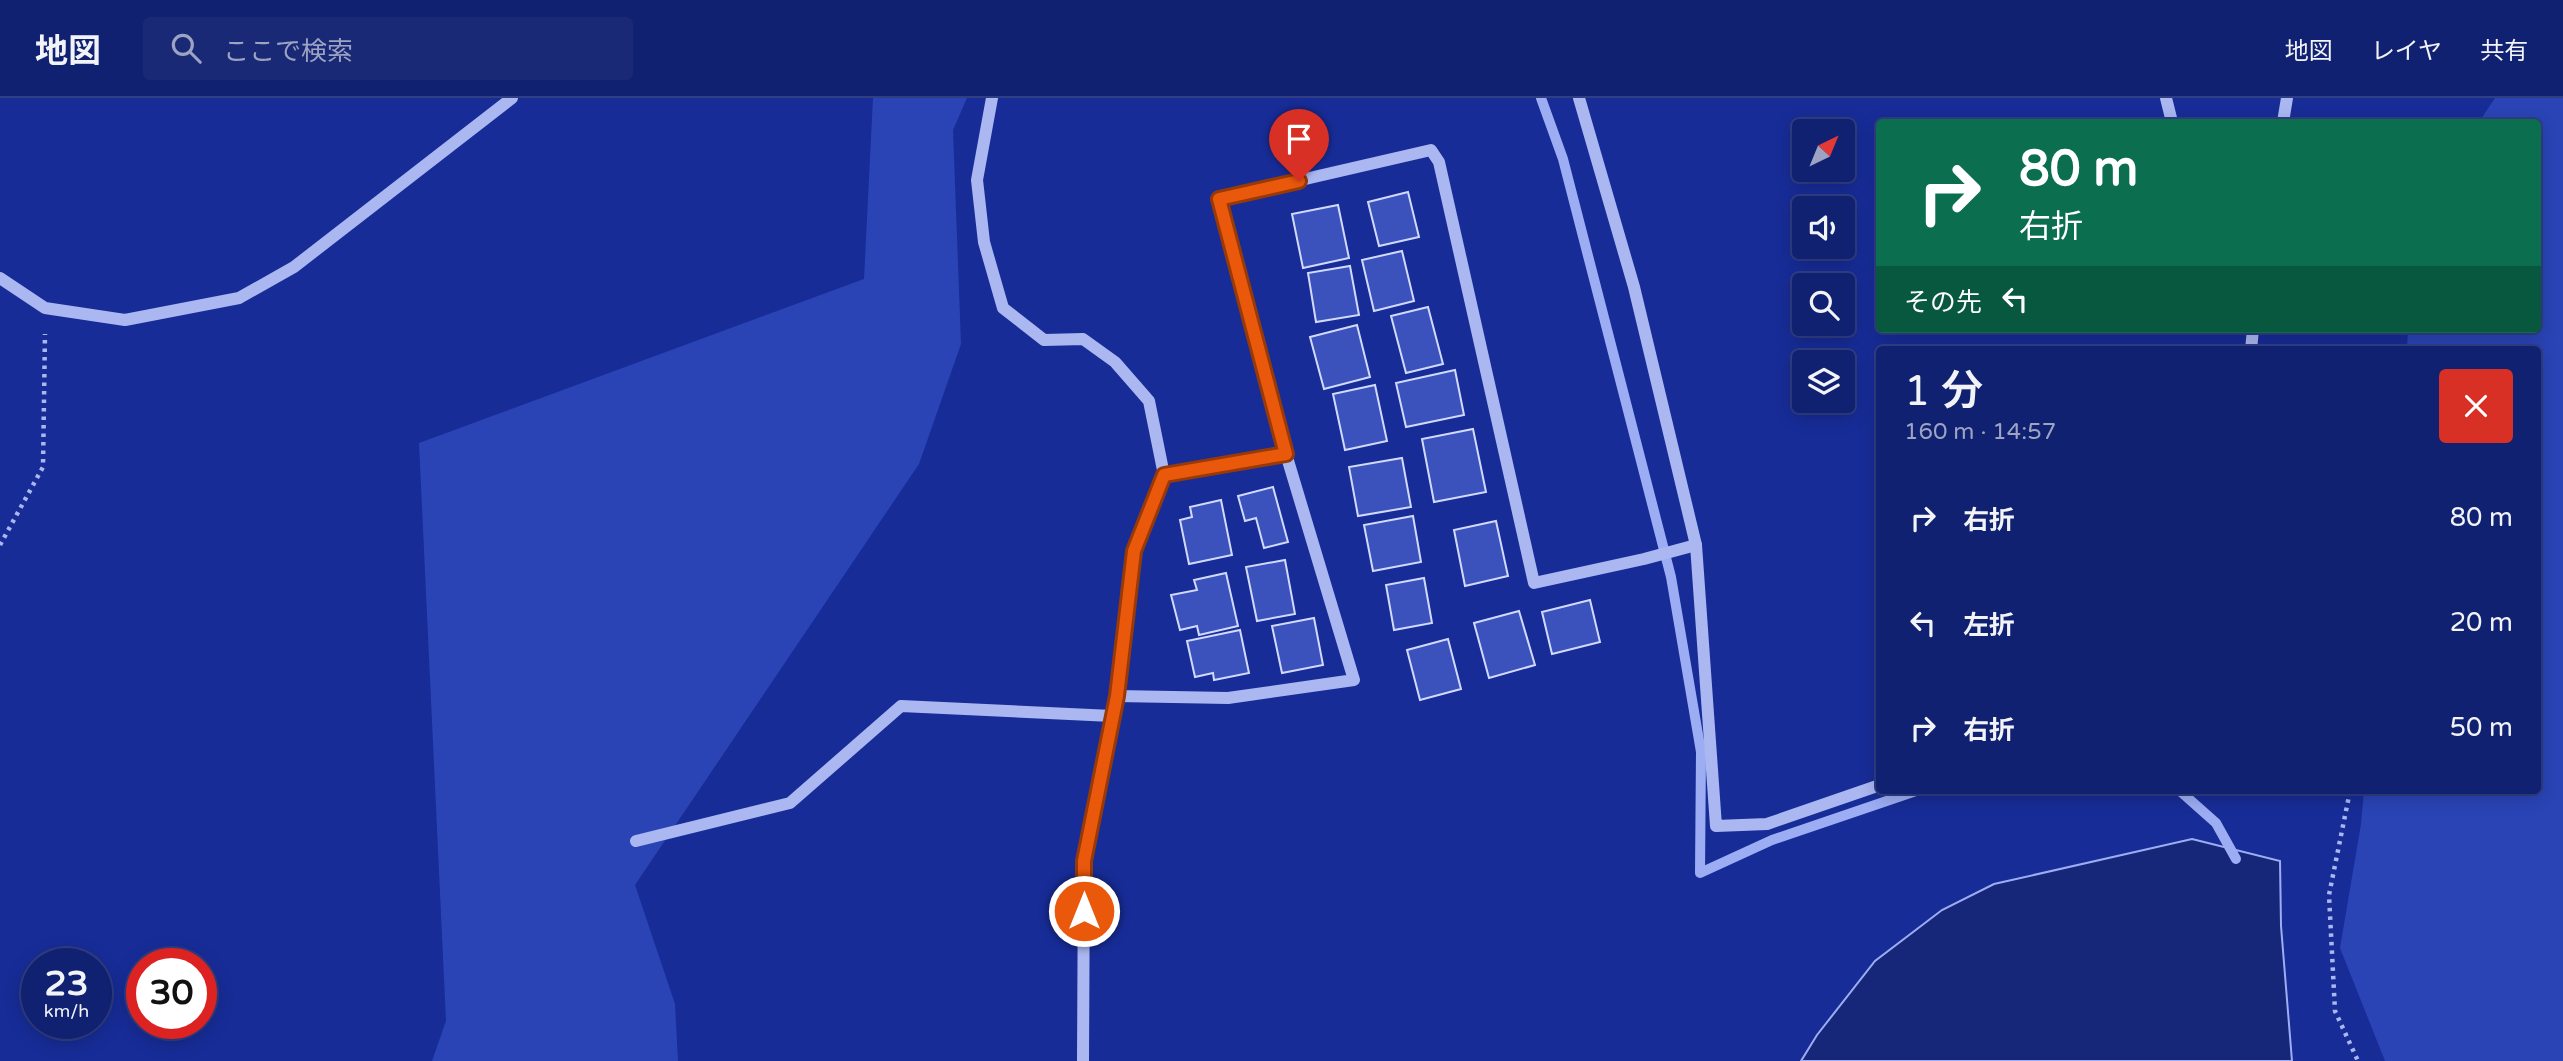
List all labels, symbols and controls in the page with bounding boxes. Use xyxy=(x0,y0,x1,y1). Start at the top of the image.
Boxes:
search box xyxy=(143,17,633,80)
icon: search xyxy=(167,29,205,67)
text: 地図 xyxy=(35,32,101,71)
text: ここで検索 xyxy=(223,36,353,67)
text: 地図 xyxy=(2285,37,2333,66)
text: レイヤ xyxy=(2371,37,2442,66)
text: 共有 xyxy=(2480,37,2528,66)
pin xyxy=(1269,109,1329,181)
north arrow xyxy=(1792,119,1855,182)
map controls xyxy=(1792,119,1855,413)
icon: arrive xyxy=(1280,120,1318,158)
text: 80 m xyxy=(2019,140,2138,199)
icon: right xyxy=(1904,147,1995,238)
button: sound xyxy=(1792,196,1855,259)
text: 右折 xyxy=(2019,208,2083,246)
button: search xyxy=(1792,273,1855,336)
icon: left xyxy=(1996,280,2034,318)
text: その先 xyxy=(1904,287,1982,318)
button: layers xyxy=(1792,350,1855,413)
text: 1 分 xyxy=(1904,366,1983,417)
button: close xyxy=(2439,369,2513,443)
text: 160 m · 14:57 xyxy=(1904,418,2056,446)
icon: right xyxy=(1904,499,1942,537)
text: 80 m xyxy=(2450,502,2513,533)
text: 右折 xyxy=(1963,505,2015,536)
icon: left xyxy=(1904,604,1942,642)
text: 20 m xyxy=(2450,607,2513,638)
text: 左折 xyxy=(1963,610,2015,641)
icon: right xyxy=(1904,709,1942,747)
text: 50 m xyxy=(2450,712,2513,743)
text: 右折 xyxy=(1963,715,2015,746)
position arrow xyxy=(1047,874,1121,948)
speed limit sign: 30 xyxy=(126,948,217,1039)
text: 23 xyxy=(45,963,88,1005)
text: km/h xyxy=(44,1000,89,1022)

